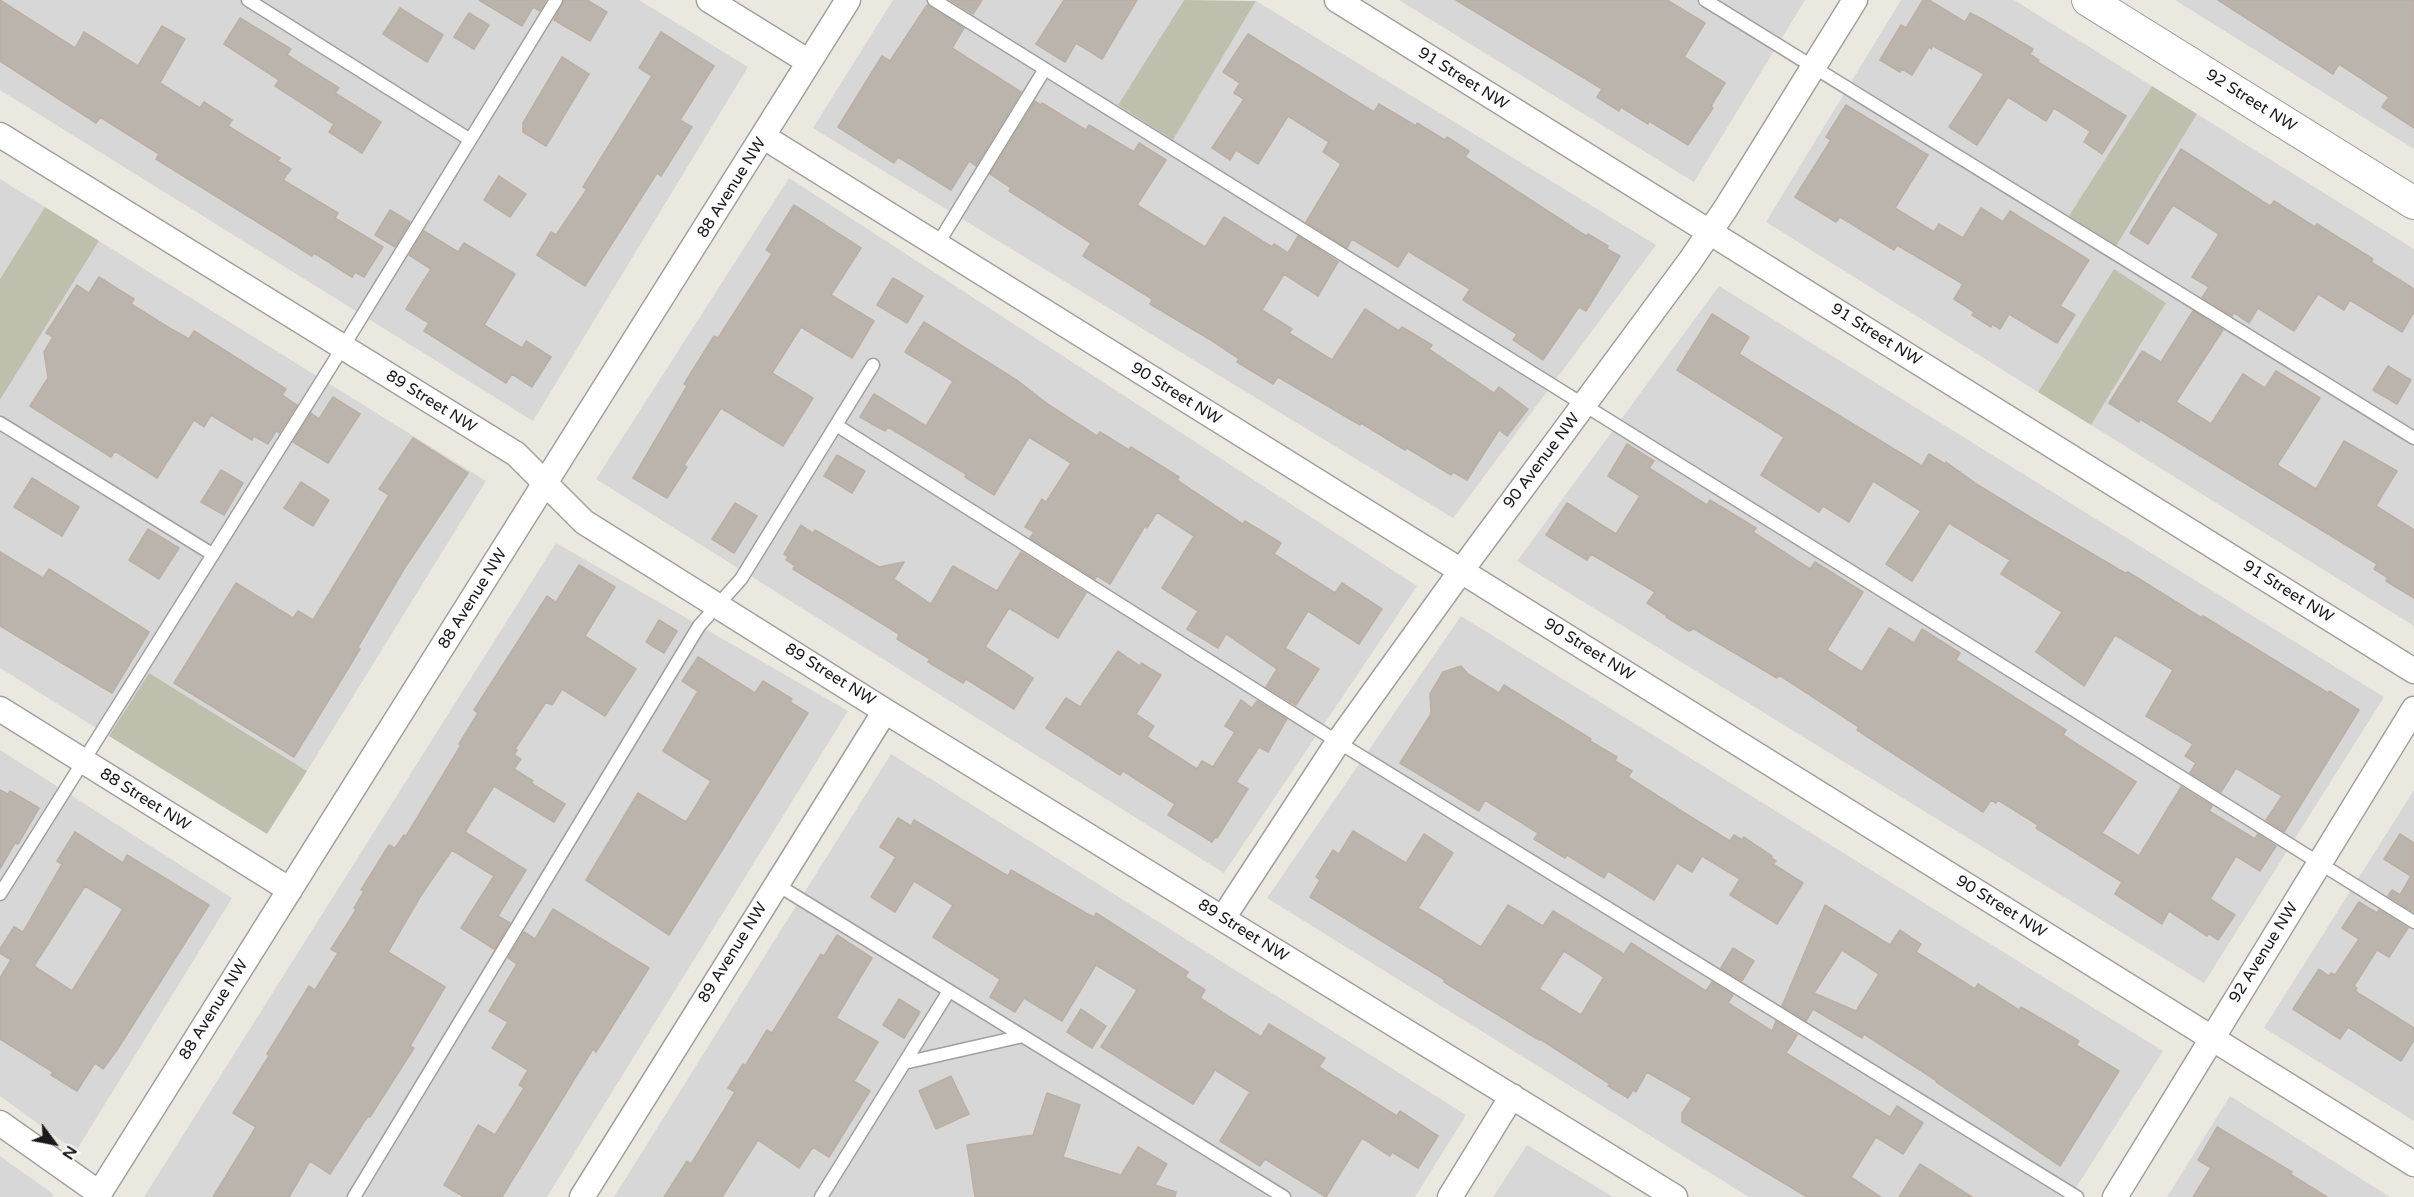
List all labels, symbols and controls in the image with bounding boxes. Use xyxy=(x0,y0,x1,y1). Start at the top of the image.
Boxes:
street label: 91 Street NW xyxy=(1414,44,1512,114)
street label: 92 Street NW xyxy=(2202,66,2300,136)
street label: 88 Avenue NW xyxy=(693,134,771,242)
street label: 91 Street NW xyxy=(1827,300,1925,370)
street label: 90 Street NW xyxy=(1127,359,1225,429)
street label: 89 Street NW xyxy=(382,367,480,437)
street label: 90 Avenue NW xyxy=(1500,409,1584,513)
street label: 88 Avenue NW xyxy=(434,545,512,653)
street label: 91 Street NW xyxy=(2239,557,2337,627)
street label: 90 Street NW xyxy=(1540,615,1638,685)
street label: 89 Street NW xyxy=(781,640,879,710)
street label: 88 Street NW xyxy=(96,765,194,835)
street label: 90 Street NW xyxy=(1952,872,2050,942)
street label: 89 Street NW xyxy=(1194,896,1292,966)
street label: 89 Avenue NW xyxy=(694,899,772,1007)
street label: 92 Avenue NW xyxy=(2225,899,2303,1007)
street label: 88 Avenue NW xyxy=(175,956,253,1064)
north arrow xyxy=(24,1113,84,1173)
text: N xyxy=(57,1142,81,1163)

